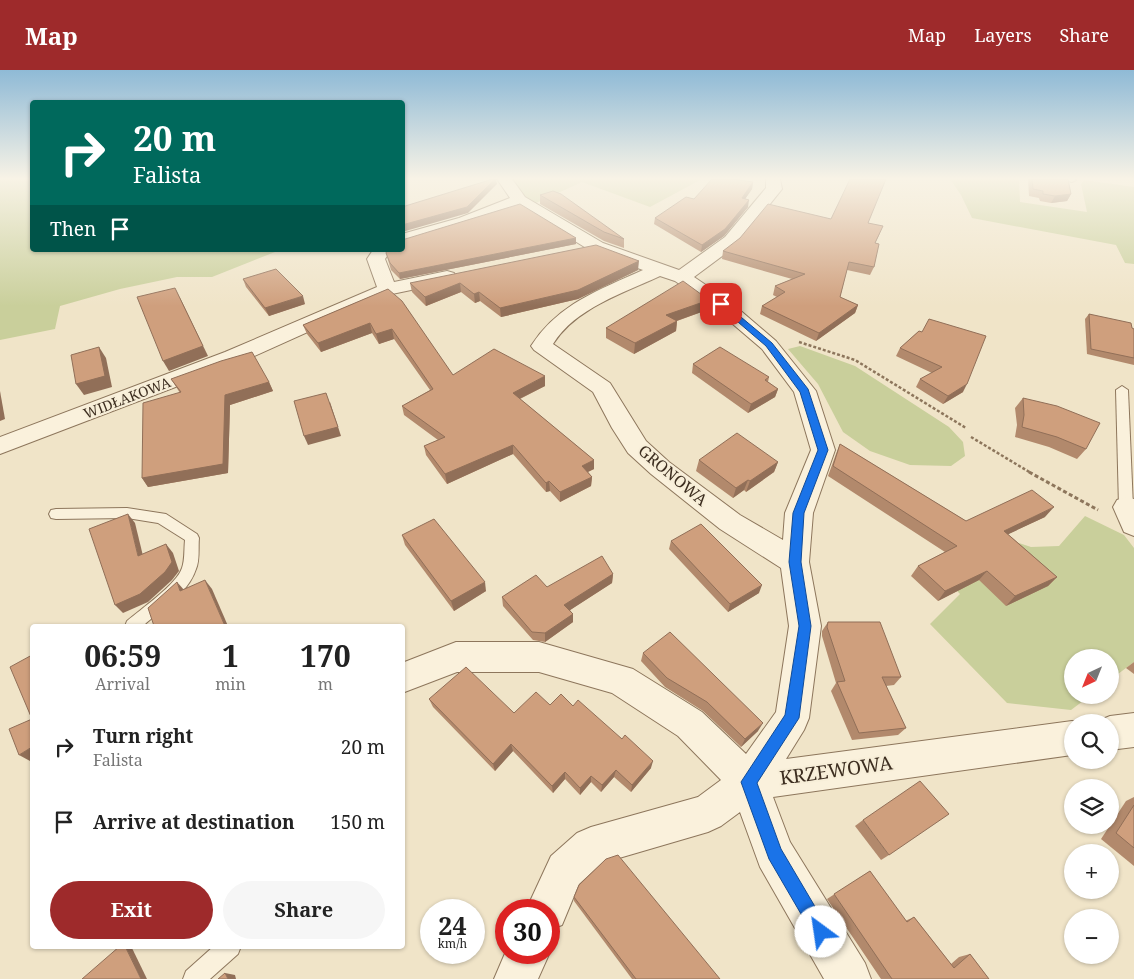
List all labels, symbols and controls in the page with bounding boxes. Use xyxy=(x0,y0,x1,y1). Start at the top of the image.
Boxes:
text: Map xyxy=(25,19,78,52)
text: Map xyxy=(908,23,946,47)
text: Layers xyxy=(974,23,1032,47)
text: Share xyxy=(1060,23,1109,47)
text: 20 m xyxy=(133,114,216,161)
icon: right xyxy=(50,120,115,185)
text: Falista xyxy=(133,159,201,189)
icon: arrive xyxy=(106,215,134,243)
text: Then xyxy=(50,216,96,242)
pin xyxy=(700,283,742,325)
icon: arrive xyxy=(707,290,735,318)
street label: WIDŁAKOWA xyxy=(81,372,173,423)
street label: GRONOWA xyxy=(634,440,713,511)
text: 06:59 xyxy=(84,635,161,676)
text: 1 xyxy=(222,635,239,676)
text: 170 xyxy=(300,635,351,676)
north arrow xyxy=(1064,649,1119,704)
map controls xyxy=(1064,649,1119,964)
text: Arrival xyxy=(95,673,150,695)
text: min xyxy=(215,673,246,695)
text: m xyxy=(318,673,333,695)
button: search xyxy=(1064,714,1119,769)
text: Turn right xyxy=(93,723,193,749)
icon: right xyxy=(50,733,78,761)
text: 20 m xyxy=(341,734,385,760)
text: Falista xyxy=(93,749,143,771)
street label: KRZEWOWA xyxy=(778,749,895,791)
button: layers xyxy=(1064,779,1119,834)
icon: arrive xyxy=(50,808,78,836)
text: Arrive at destination xyxy=(93,809,295,835)
text: 150 m xyxy=(330,809,385,835)
button: + xyxy=(1064,844,1119,899)
button: Exit xyxy=(50,881,213,939)
button: Share xyxy=(223,881,385,939)
speed limit sign: 30 xyxy=(495,899,560,964)
position arrow xyxy=(794,905,846,957)
text: 24 xyxy=(438,908,467,942)
button: − xyxy=(1064,909,1119,964)
text: km/h xyxy=(438,935,467,952)

